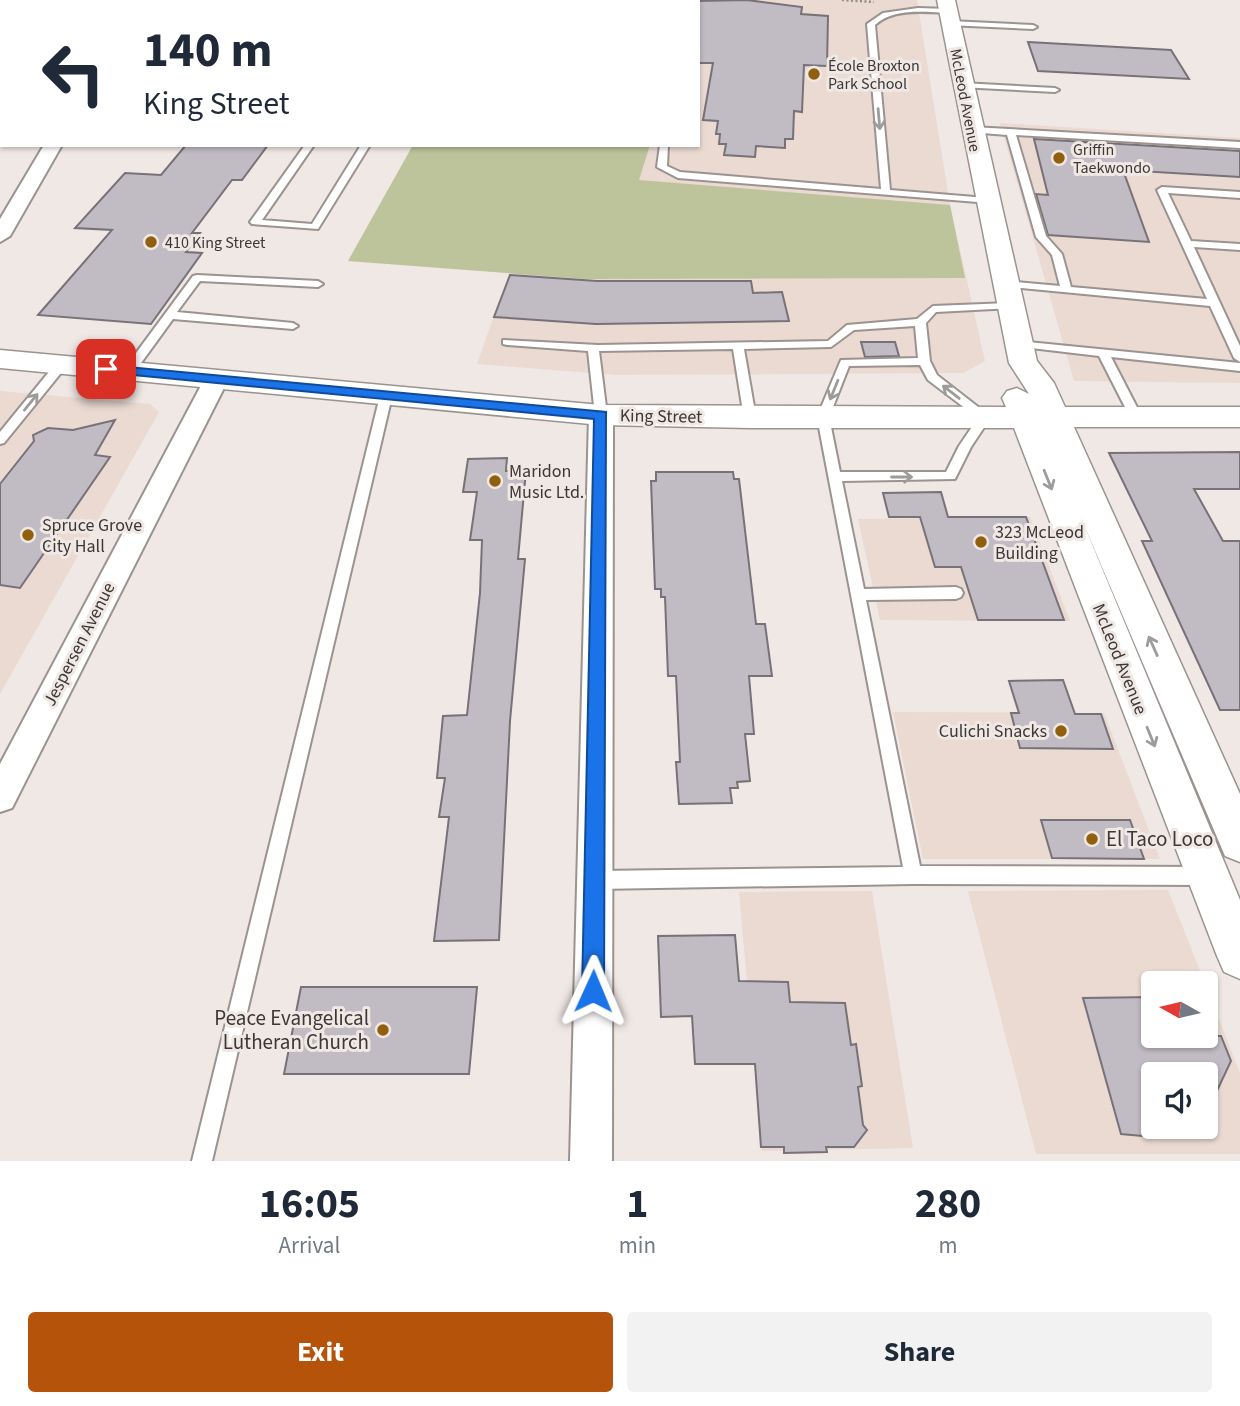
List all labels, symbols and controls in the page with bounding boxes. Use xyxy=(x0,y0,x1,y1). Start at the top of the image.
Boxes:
text: 140 m xyxy=(143,16,272,86)
icon: left xyxy=(28,28,119,119)
street label: McLeod Avenue xyxy=(944,47,986,154)
place label: École Broxton Park School xyxy=(828,55,920,95)
marker: École Broxton Park School xyxy=(806,66,822,82)
text: King Street xyxy=(143,81,290,127)
one-way arrow xyxy=(873,108,886,130)
place label: Griffin Taekwondo xyxy=(1073,139,1151,179)
marker: Griffin Taekwondo xyxy=(1051,150,1067,166)
place label: 410 King Street xyxy=(165,232,266,254)
marker: 410 King Street xyxy=(143,234,159,250)
pin xyxy=(76,339,136,399)
icon: arrive xyxy=(87,350,125,388)
one-way arrow xyxy=(826,379,839,400)
one-way arrow xyxy=(943,384,961,399)
one-way arrow xyxy=(23,394,38,412)
street label: King Street xyxy=(620,403,702,430)
place label: Maridon Music Ltd. xyxy=(509,459,584,505)
one-way arrow xyxy=(1043,469,1056,490)
one-way arrow xyxy=(890,470,913,483)
marker: Maridon Music Ltd. xyxy=(487,473,503,489)
place label: Spruce Grove City Hall xyxy=(42,513,142,559)
place label: 323 McLeod Building xyxy=(995,520,1084,566)
marker: Spruce Grove City Hall xyxy=(20,527,36,543)
marker: 323 McLeod Building xyxy=(973,534,989,550)
street label: Jespersen Avenue xyxy=(38,578,121,710)
street label: McLeod Avenue xyxy=(1086,600,1153,718)
one-way arrow xyxy=(1146,635,1159,657)
place label: Culichi Snacks xyxy=(939,719,1047,744)
marker: Culichi Snacks xyxy=(1053,723,1069,739)
one-way arrow xyxy=(1146,725,1159,747)
place label: El Taco Loco xyxy=(1106,824,1214,854)
marker: El Taco Loco xyxy=(1084,831,1100,847)
position arrow xyxy=(556,954,630,1028)
north arrow xyxy=(1141,971,1218,1048)
map controls xyxy=(1141,971,1218,1139)
place label: Peace Evangelical Lutheran Church xyxy=(214,1003,369,1057)
marker: Peace Evangelical Lutheran Church xyxy=(375,1022,391,1038)
button: sound xyxy=(1141,1062,1218,1139)
text: 16:05 xyxy=(259,1174,360,1234)
text: 1 xyxy=(626,1174,648,1234)
text: 280 xyxy=(915,1174,981,1234)
text: Arrival xyxy=(278,1229,340,1262)
text: min xyxy=(619,1229,656,1262)
text: m xyxy=(938,1229,958,1262)
button: Exit xyxy=(28,1312,613,1392)
button: Share xyxy=(627,1312,1212,1392)

